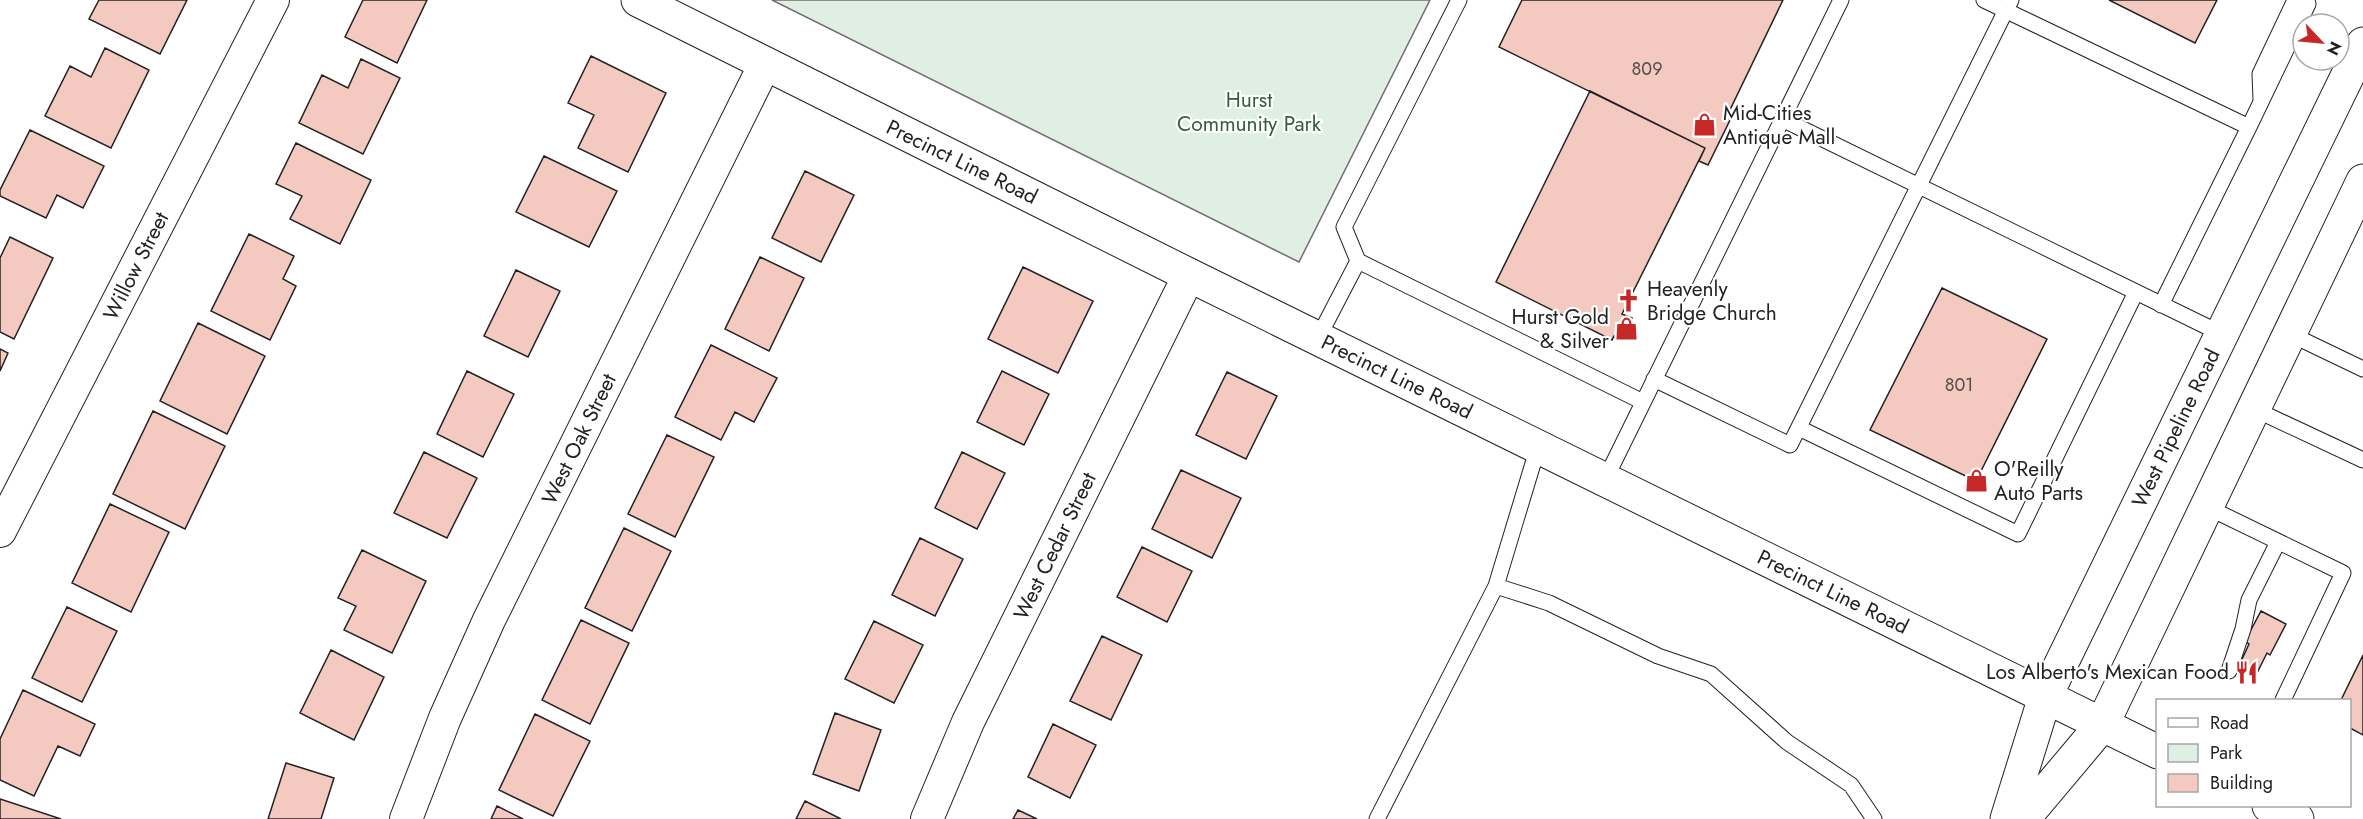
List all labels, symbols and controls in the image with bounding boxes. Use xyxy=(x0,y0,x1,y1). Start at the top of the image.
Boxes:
north arrow xyxy=(2291,12,2351,72)
text: N xyxy=(2321,38,2347,59)
house number: 809 xyxy=(1632,56,1663,82)
park label: Hurst Community Park xyxy=(1177,85,1322,139)
place label: Mid-Cities Antique Mall xyxy=(1723,98,1835,152)
street label: Precinct Line Road xyxy=(881,112,1043,212)
shop icon: Mid-Cities Antique Mall xyxy=(1692,112,1718,138)
street label: Willow Street xyxy=(96,207,176,325)
place label: Heavenly Bridge Church xyxy=(1647,274,1777,328)
church icon: Heavenly Bridge Church xyxy=(1616,288,1642,314)
place label: Hurst Gold & Silver xyxy=(1511,302,1610,356)
shop icon: Hurst Gold & Silver xyxy=(1614,316,1640,342)
street label: Precinct Line Road xyxy=(1316,327,1478,427)
street label: West Pipeline Road xyxy=(2125,344,2227,512)
street label: West Oak Street xyxy=(534,369,624,509)
house number: 801 xyxy=(1945,372,1973,398)
place label: O'Reilly Auto Parts xyxy=(1994,454,2083,508)
street label: West Cedar Street xyxy=(1006,467,1104,625)
shop icon: O'Reilly Auto Parts xyxy=(1963,468,1989,494)
street label: Precinct Line Road xyxy=(1752,542,1914,642)
place label: Los Alberto's Mexican Food xyxy=(1986,657,2229,687)
restaurant icon: Los Alberto's Mexican Food xyxy=(2234,659,2260,685)
legend xyxy=(2156,699,2351,807)
text: Road xyxy=(2210,710,2249,736)
text: Park xyxy=(2210,740,2242,766)
text: Building xyxy=(2210,770,2273,796)

